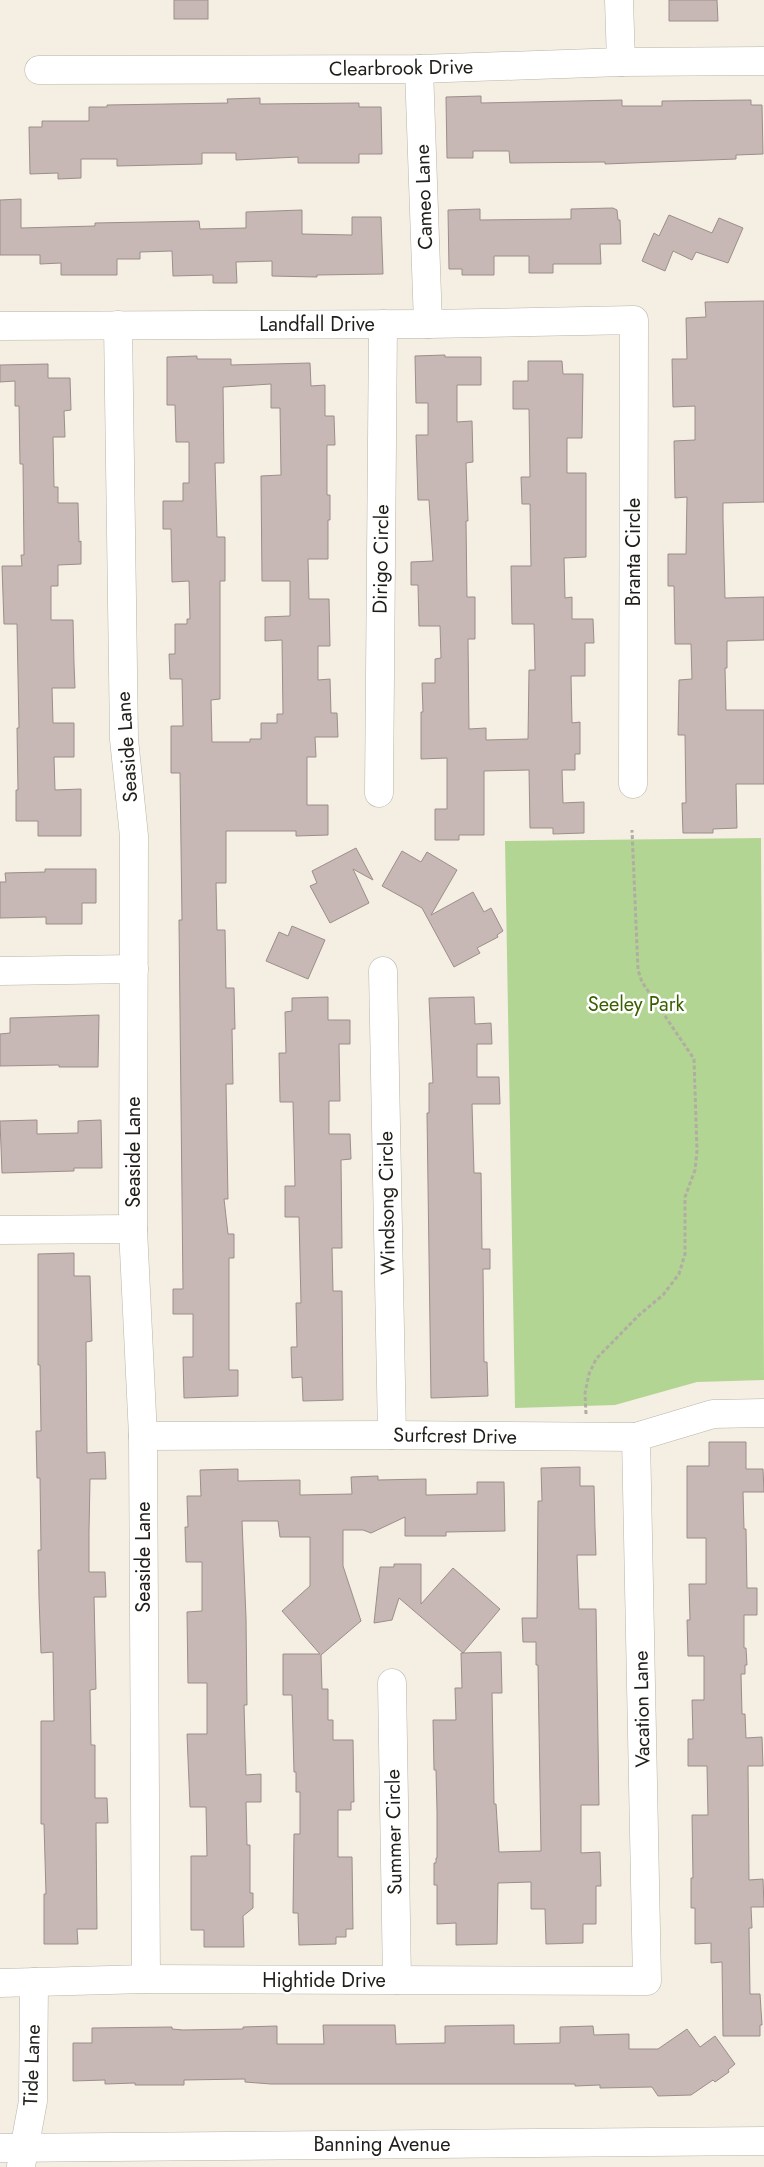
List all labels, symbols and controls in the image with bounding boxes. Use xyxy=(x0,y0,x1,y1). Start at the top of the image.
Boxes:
street label: Clearbrook Drive xyxy=(329,52,473,84)
street label: Cameo Lane xyxy=(408,144,440,250)
street label: Landfall Drive xyxy=(259,310,375,339)
street label: Branta Circle xyxy=(619,498,648,606)
street label: Dirigo Circle xyxy=(366,504,396,614)
street label: Seaside Lane xyxy=(109,690,145,804)
park label: Seeley Park xyxy=(588,990,684,1019)
street label: Seaside Lane xyxy=(119,1096,148,1208)
street label: Windsong Circle xyxy=(371,1131,403,1275)
street label: Surfcrest Drive xyxy=(393,1420,517,1452)
street label: Seaside Lane xyxy=(129,1501,158,1613)
street label: Vacation Lane xyxy=(626,1650,658,1768)
street label: Summer Circle xyxy=(378,1769,410,1895)
street label: Hightide Drive xyxy=(262,1966,386,1995)
street label: Tide Lane xyxy=(16,2024,48,2106)
street label: Banning Avenue xyxy=(313,2130,451,2159)

